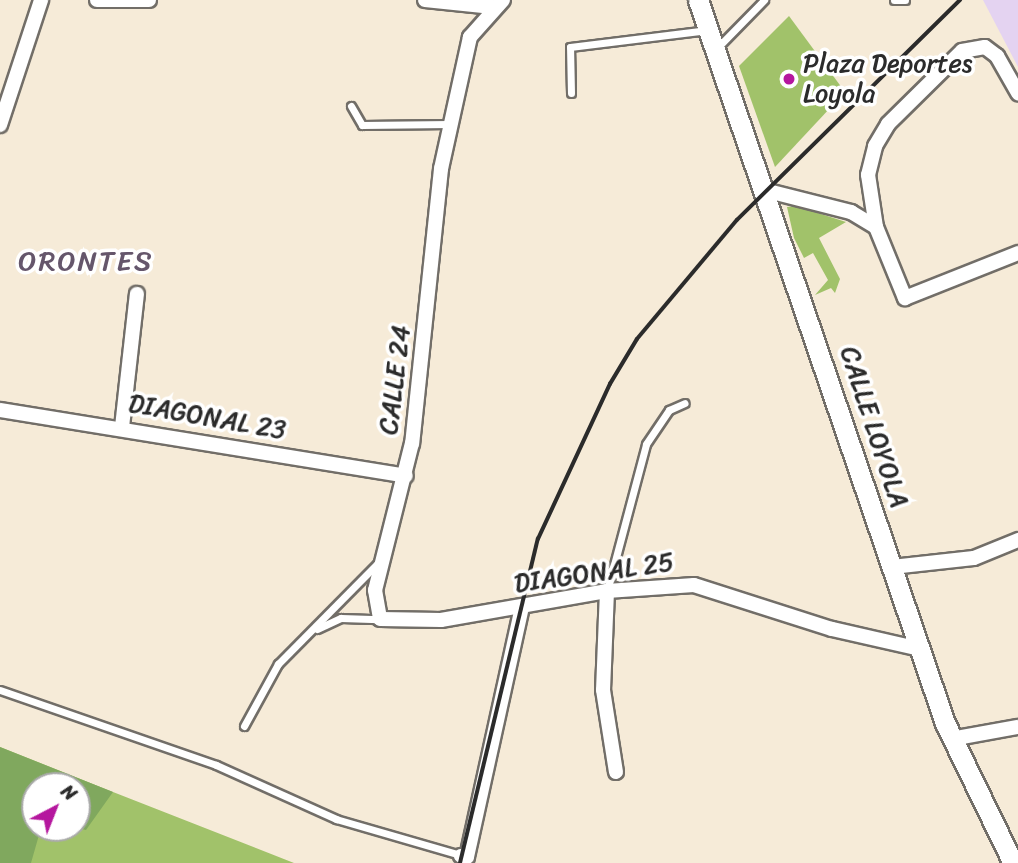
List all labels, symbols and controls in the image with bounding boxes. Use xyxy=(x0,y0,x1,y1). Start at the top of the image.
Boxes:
place label: Plaza Deportes Loyola xyxy=(803,48,973,110)
marker: Plaza Deportes Loyola xyxy=(781,71,797,87)
district label: ORONTES xyxy=(20,244,152,278)
street label: CALLE 24 xyxy=(373,324,417,436)
street label: CALLE LOYOLA xyxy=(833,343,915,511)
street label: DIAGONAL 23 xyxy=(126,388,288,446)
street label: DIAGONAL 25 xyxy=(512,546,676,600)
north arrow xyxy=(21,772,91,842)
text: N xyxy=(53,776,85,809)

